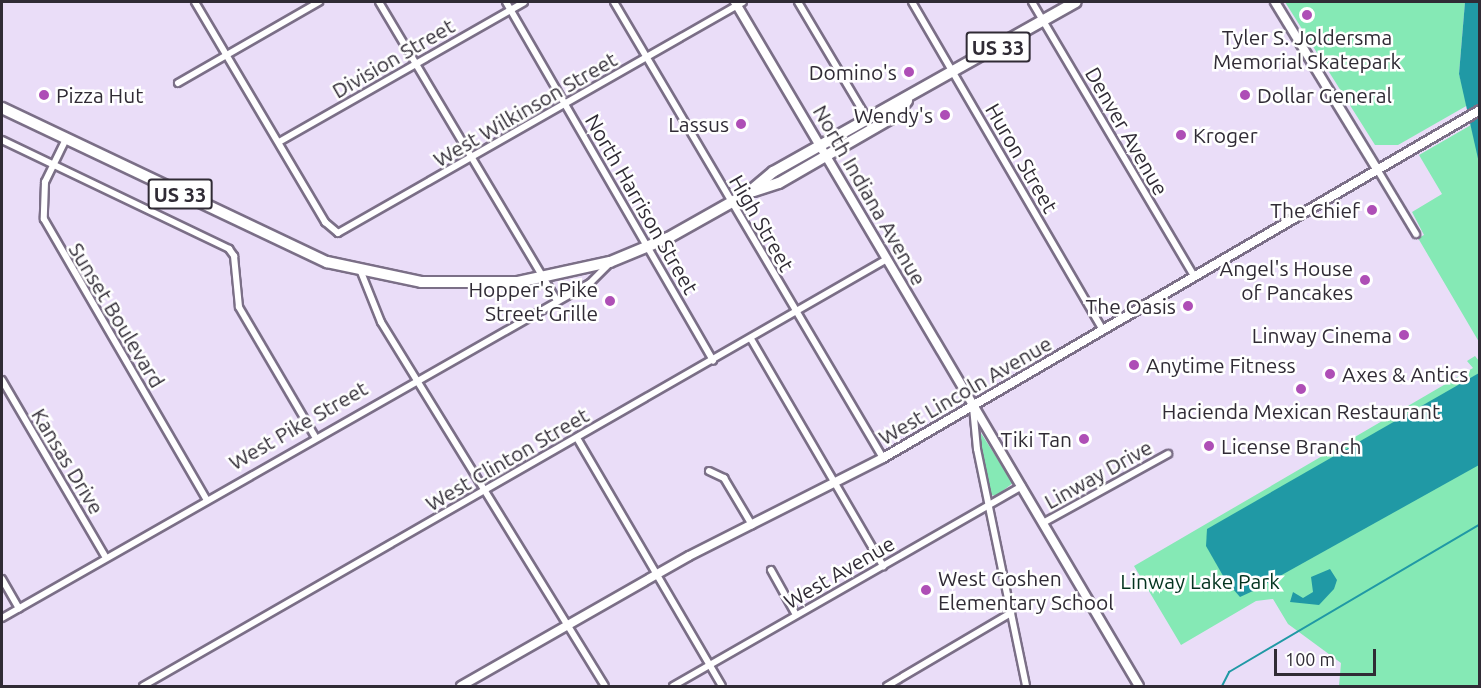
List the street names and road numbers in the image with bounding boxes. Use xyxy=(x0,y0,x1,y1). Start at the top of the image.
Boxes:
street label: Division Street xyxy=(327,13,459,103)
road number: US 33 xyxy=(965,30,1031,64)
street label: West Wilkinson Street xyxy=(429,46,621,172)
street label: Denver Avenue xyxy=(1080,62,1174,200)
street label: Huron Street xyxy=(981,99,1063,217)
street label: North Indiana Avenue xyxy=(808,100,932,290)
street label: North Harrison Street xyxy=(580,110,704,298)
street label: High Street xyxy=(724,170,800,276)
road number: US 33 xyxy=(147,177,213,211)
street label: Sunset Boulevard xyxy=(64,238,170,392)
street label: West Lincoln Avenue xyxy=(874,330,1056,450)
street label: West Pike Street xyxy=(224,375,372,475)
street label: West Clinton Street xyxy=(421,402,593,516)
street label: Kansas Drive xyxy=(27,403,109,519)
street label: Linway Drive xyxy=(1040,434,1156,514)
street label: West Avenue xyxy=(779,530,899,614)

